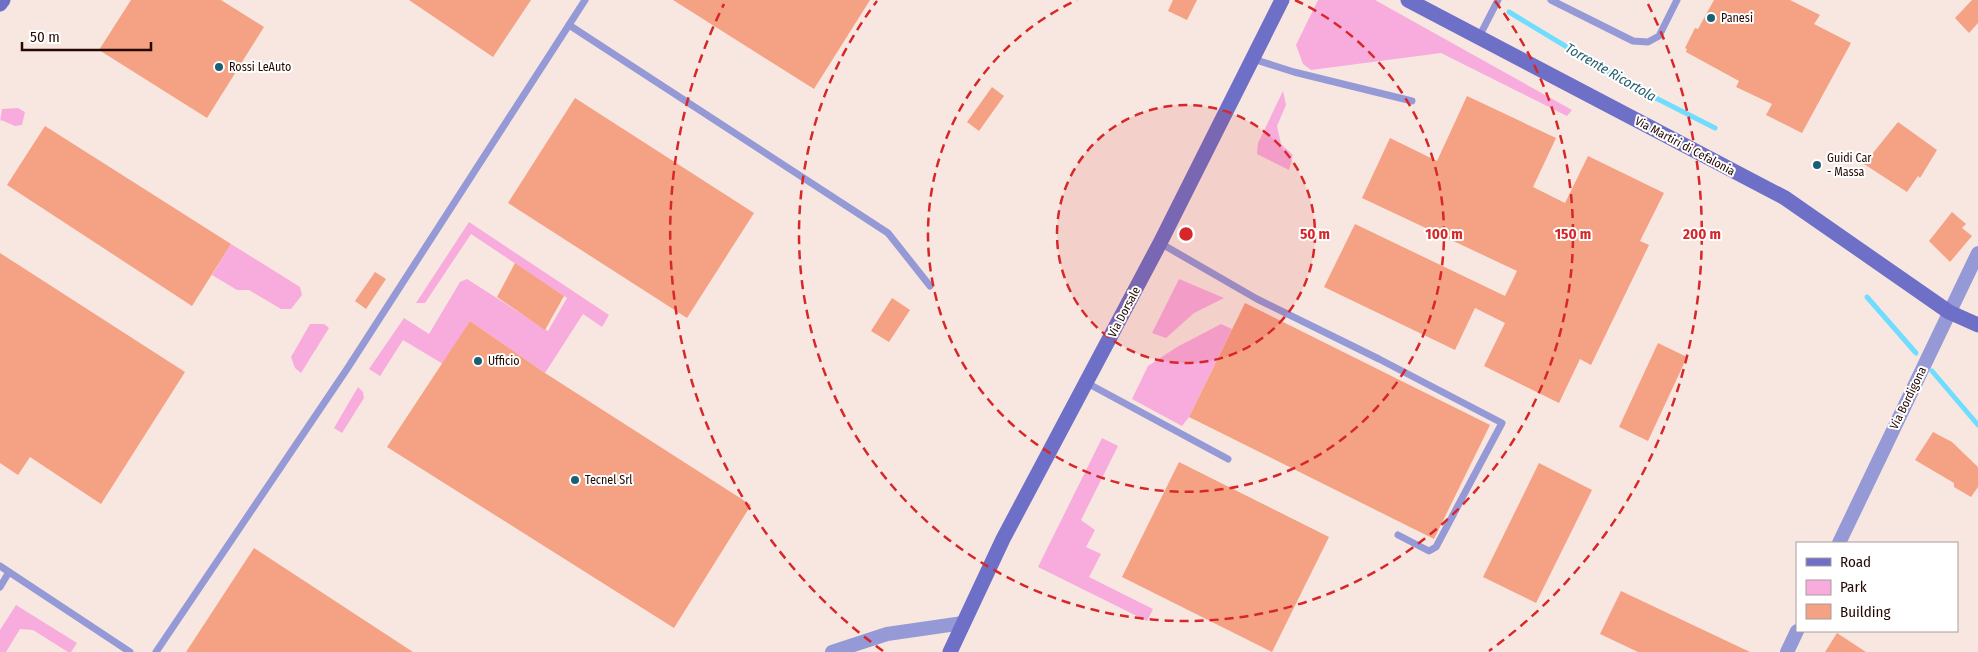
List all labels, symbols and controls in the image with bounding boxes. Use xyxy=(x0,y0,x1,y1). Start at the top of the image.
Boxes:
place label: Panesi xyxy=(1721,11,1753,25)
marker: Panesi xyxy=(1705,12,1717,24)
scale bar xyxy=(22,20,151,52)
text: 50 m xyxy=(30,28,60,46)
water label: Torrente Ricortola xyxy=(1562,40,1659,105)
place label: Rossi LeAuto xyxy=(229,60,291,74)
marker: Rossi LeAuto xyxy=(213,61,225,73)
street label: Via Martiri di Cefalonia xyxy=(1633,114,1738,178)
place label: Guidi Car - Massa xyxy=(1827,151,1872,179)
marker: Guidi Car - Massa xyxy=(1811,159,1823,171)
centre of rings xyxy=(1177,225,1195,243)
text: 50 m xyxy=(1300,225,1330,243)
text: 100 m xyxy=(1425,225,1463,243)
text: 150 m xyxy=(1555,225,1591,243)
text: 200 m xyxy=(1682,225,1721,243)
street label: Via Dorsale xyxy=(1105,284,1143,340)
place label: Ufficio xyxy=(488,354,519,368)
marker: Ufficio xyxy=(472,355,484,367)
street label: Via Bordigona xyxy=(1887,364,1929,432)
place label: Tecnel Srl xyxy=(585,473,633,487)
marker: Tecnel Srl xyxy=(569,474,581,486)
legend xyxy=(1796,542,1958,632)
text: Road xyxy=(1840,553,1871,571)
text: Park xyxy=(1840,578,1867,596)
text: Building xyxy=(1840,603,1891,621)

